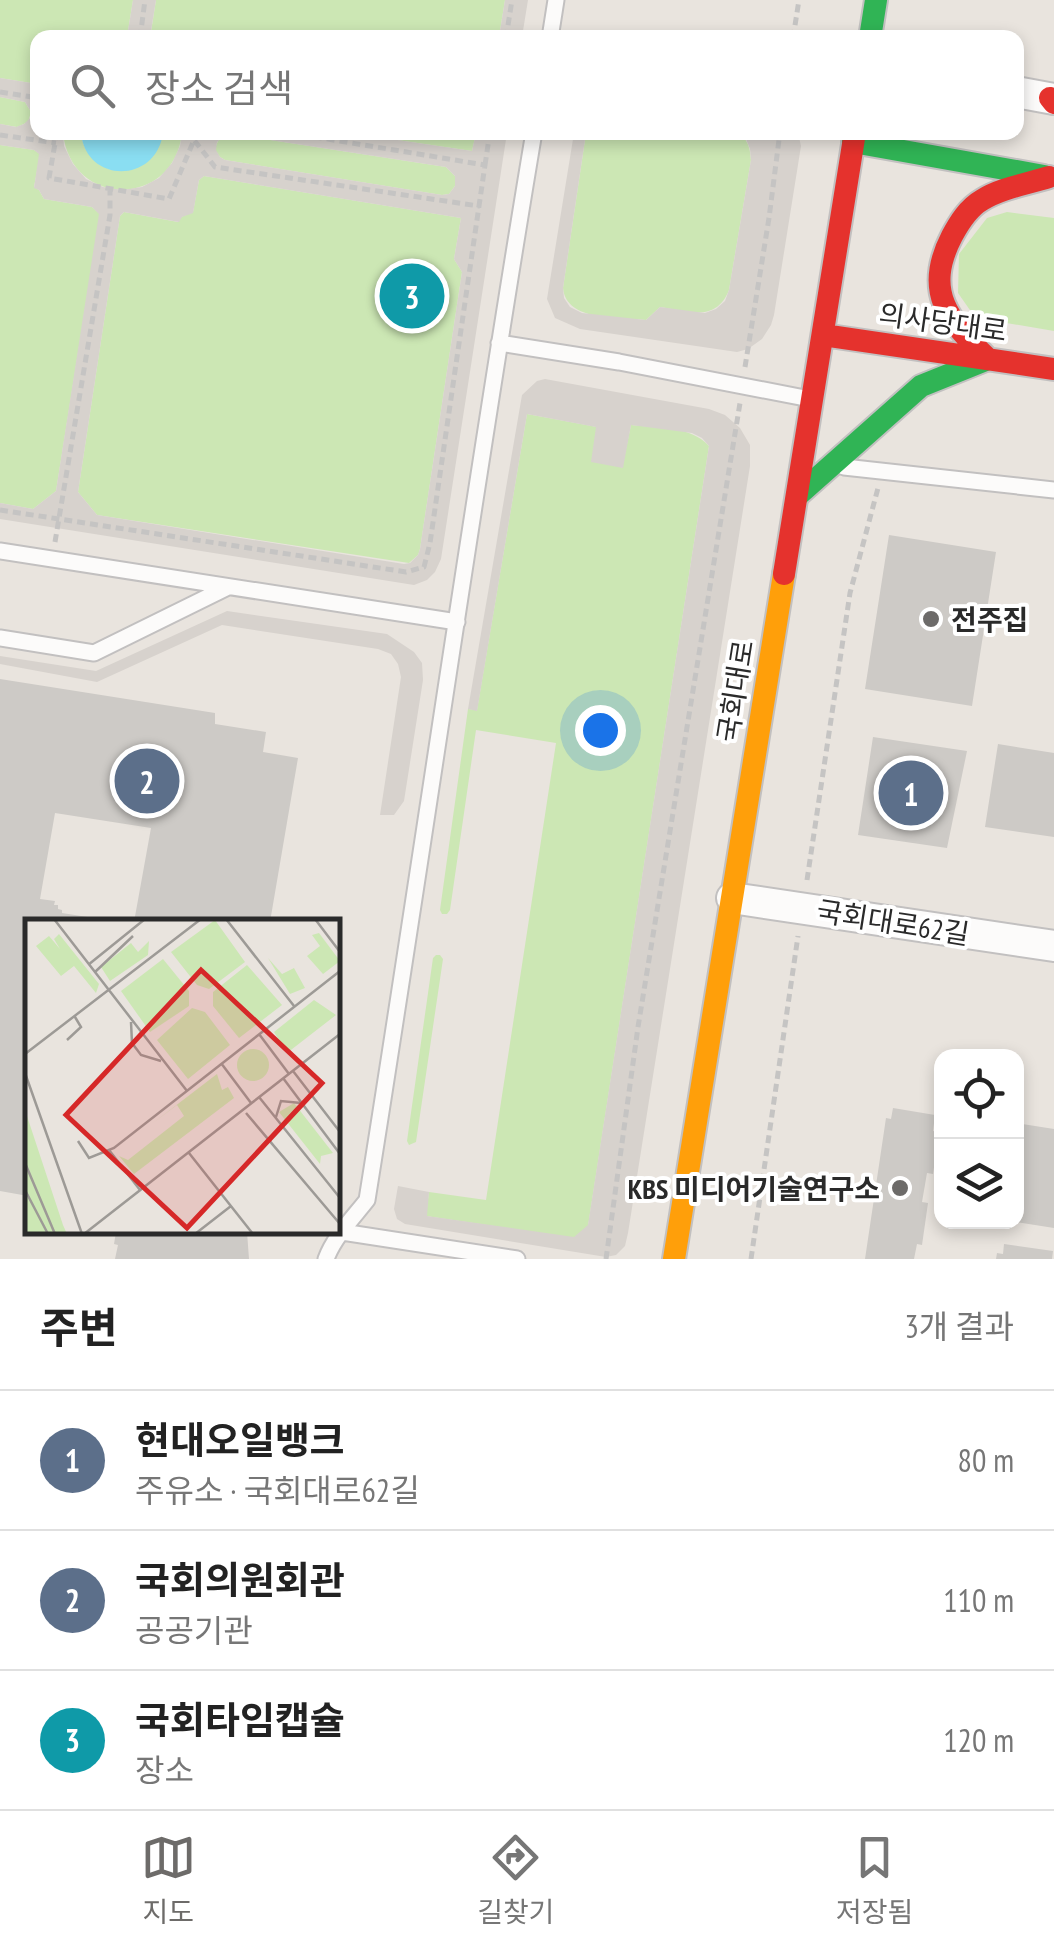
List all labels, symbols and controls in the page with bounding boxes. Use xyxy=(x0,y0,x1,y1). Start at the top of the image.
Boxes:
search box xyxy=(30,30,1024,140)
icon: search xyxy=(65,58,120,113)
text: 장소 검색 xyxy=(145,63,293,112)
pin: 3 xyxy=(380,258,444,334)
street label: 의사당대로 xyxy=(877,295,1009,349)
place label: 전주집 xyxy=(951,601,1028,638)
marker: 전주집 xyxy=(920,608,942,630)
street label: 국회대로 xyxy=(709,637,761,745)
your location xyxy=(575,705,626,756)
pin: 2 xyxy=(114,744,180,818)
pin: 1 xyxy=(878,756,944,830)
street label: 국회대로62길 xyxy=(814,892,972,952)
inset map xyxy=(25,919,340,1234)
map controls xyxy=(934,1049,1024,1229)
button: locate xyxy=(934,1049,1024,1139)
button: layers xyxy=(934,1139,1024,1229)
place label: KBS 미디어기술연구소 xyxy=(628,1170,880,1207)
marker: KBS 미디어기술연구소 xyxy=(889,1177,911,1199)
text: 주변 xyxy=(40,1300,117,1355)
text: 3개 결과 xyxy=(904,1305,1014,1347)
text: 현대오일뱅크 xyxy=(135,1415,345,1464)
text: 1 xyxy=(65,1439,80,1481)
text: 80 m xyxy=(958,1439,1014,1481)
text: 주유소 · 국회대로62길 xyxy=(135,1469,420,1511)
text: 국회의원회관 xyxy=(135,1555,345,1604)
text: 2 xyxy=(65,1579,80,1621)
text: 110 m xyxy=(943,1579,1014,1621)
text: 공공기관 xyxy=(135,1609,253,1651)
text: 국회타임캡슐 xyxy=(135,1695,345,1744)
text: 3 xyxy=(65,1719,80,1761)
text: 120 m xyxy=(943,1719,1014,1761)
text: 장소 xyxy=(135,1749,194,1791)
tab: 지도 xyxy=(141,1830,196,1930)
tab: 길찾기 xyxy=(477,1830,554,1930)
tab: 저장됨 xyxy=(836,1830,913,1930)

